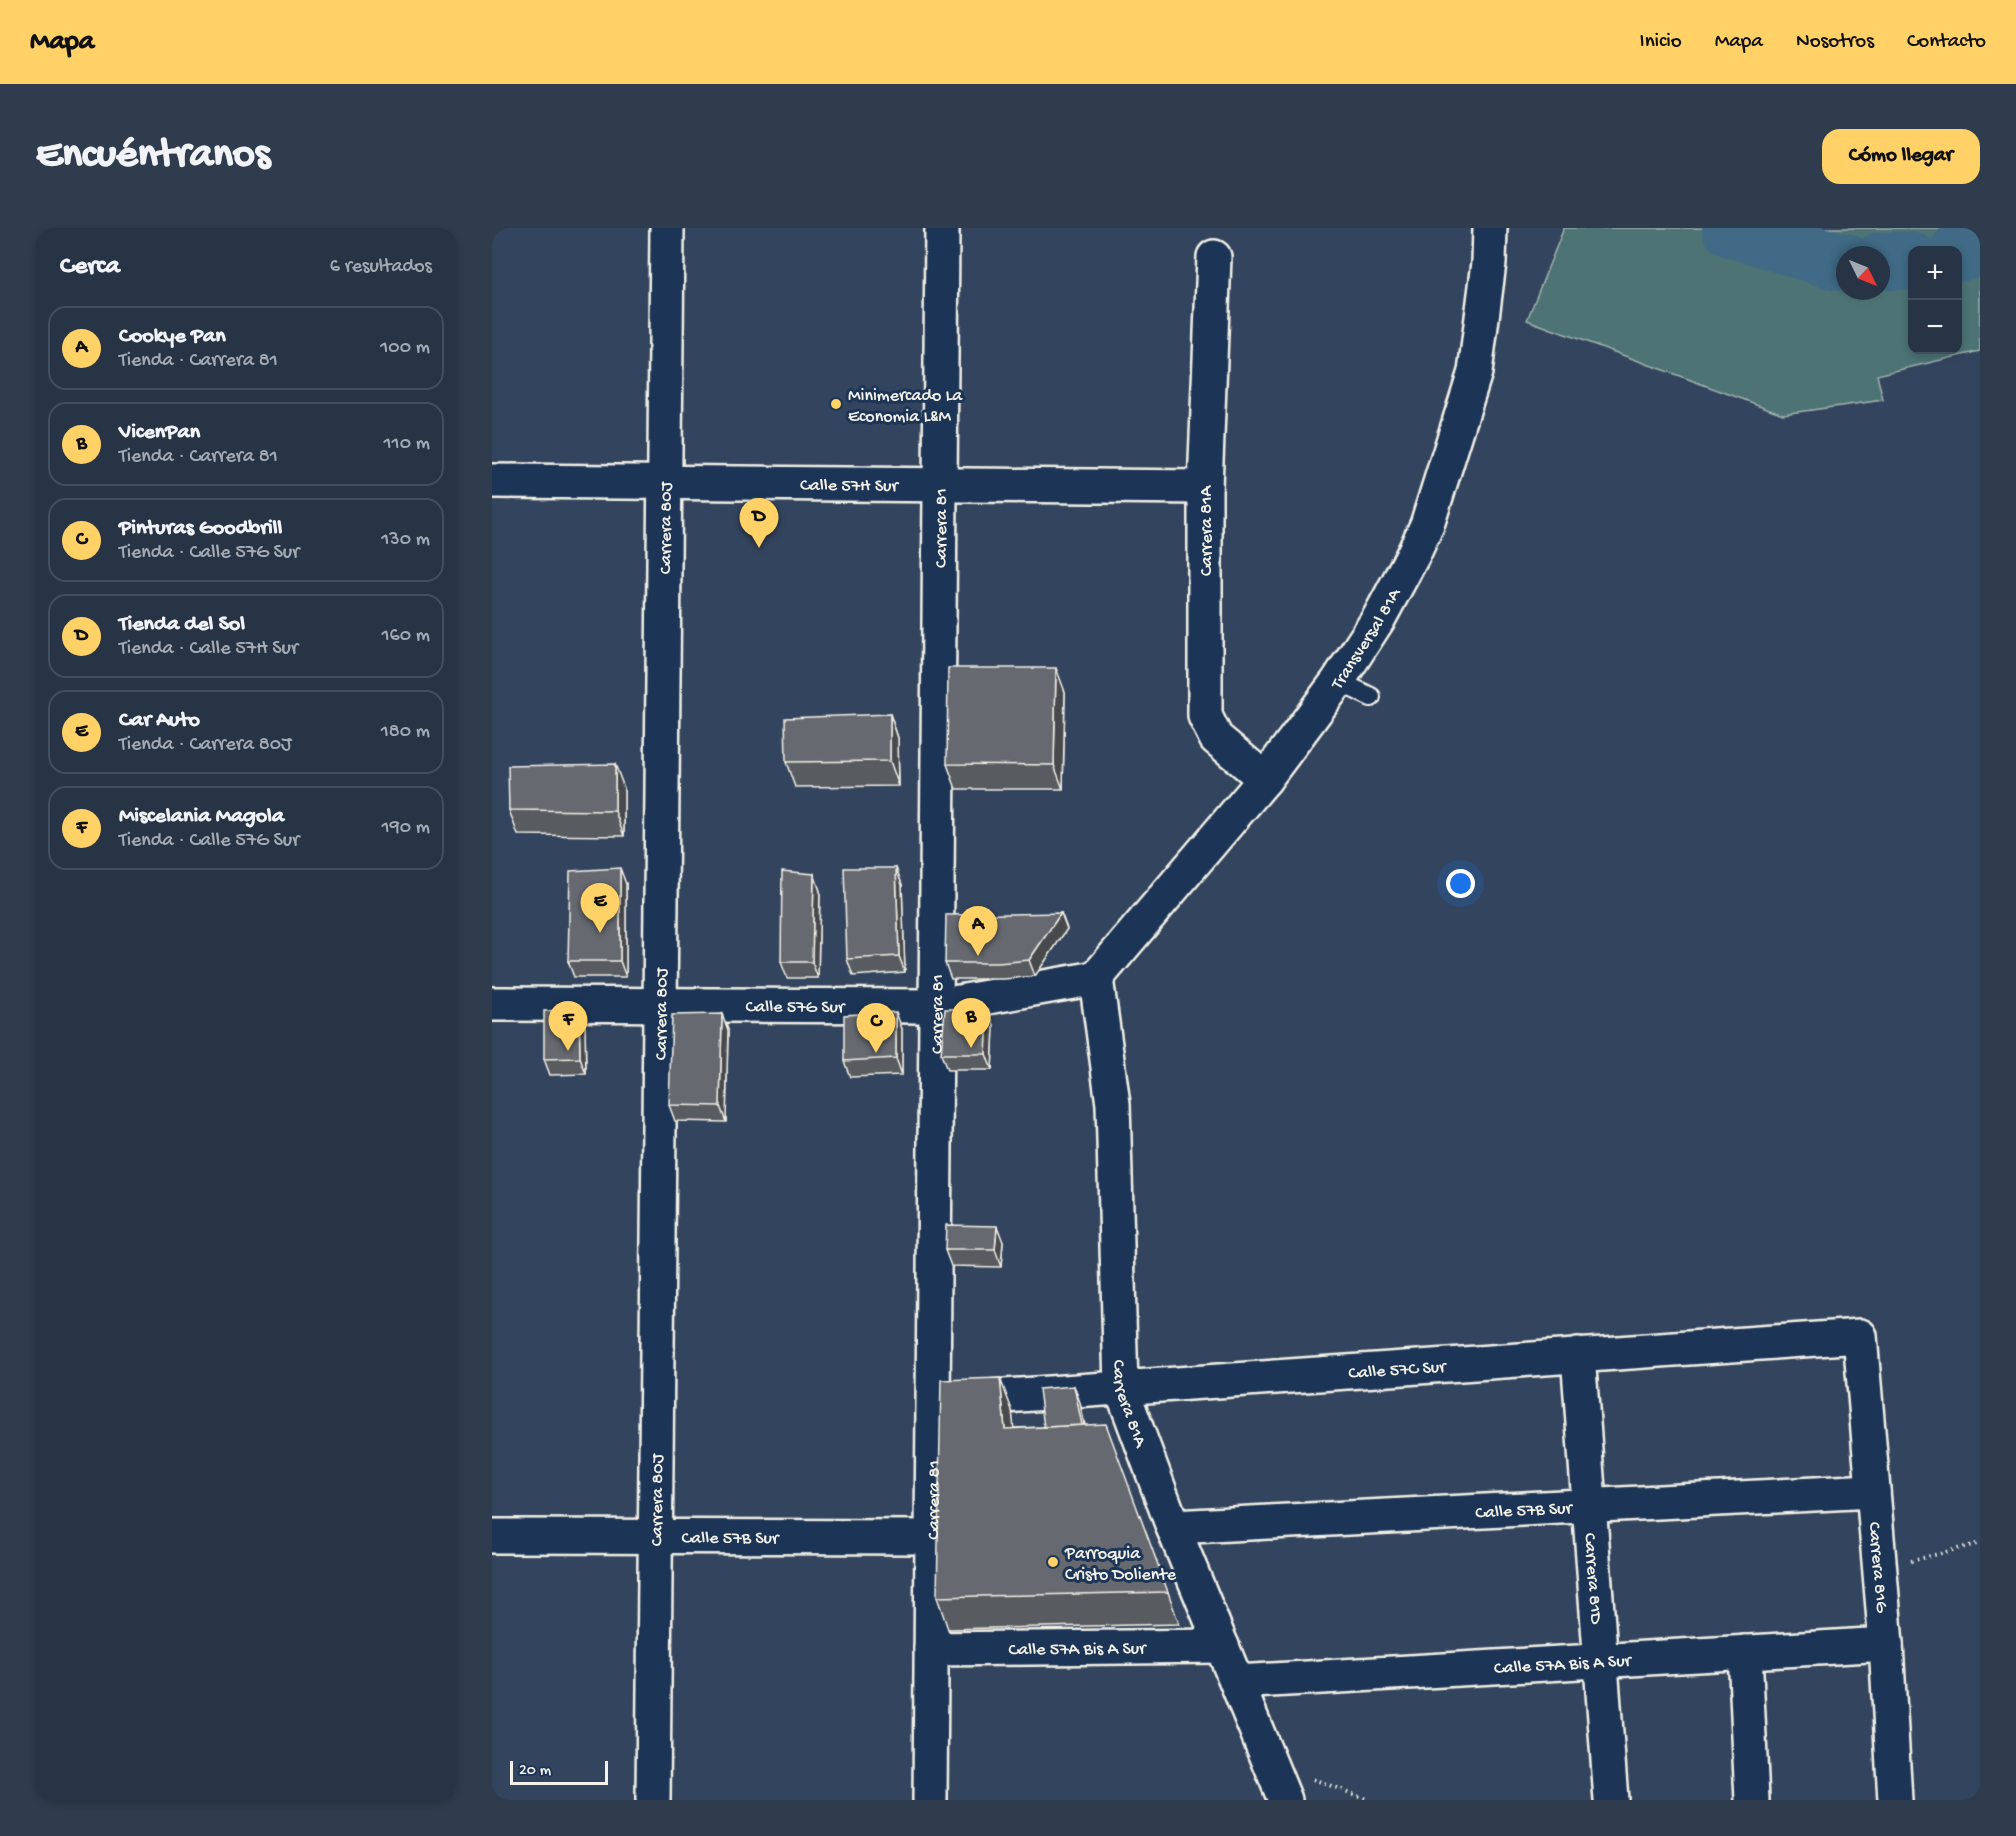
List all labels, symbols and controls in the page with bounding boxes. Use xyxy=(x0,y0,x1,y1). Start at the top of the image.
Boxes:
text: Mapa xyxy=(30,26,94,59)
text: Inicio xyxy=(1640,30,1682,55)
text: Mapa xyxy=(1715,30,1763,55)
text: Nosotros xyxy=(1796,30,1874,55)
text: Contacto xyxy=(1907,30,1986,55)
button: Cómo llegar xyxy=(1822,129,1980,184)
text: Encuéntranos xyxy=(36,132,270,181)
north arrow xyxy=(1836,246,1890,300)
map controls xyxy=(1908,246,1962,354)
button: + xyxy=(1908,246,1962,300)
text: Cerca xyxy=(60,252,120,283)
text: 6 resultados xyxy=(330,256,432,279)
button: − xyxy=(1908,300,1962,354)
text: Cookye Pan xyxy=(119,324,226,350)
text: A xyxy=(76,337,87,360)
text: 100 m xyxy=(380,337,430,360)
text: Tienda · Carrera 81 xyxy=(119,350,278,373)
place label: Minimercado La Economia L&M xyxy=(848,386,963,428)
marker: Minimercado La Economia L&M xyxy=(829,397,843,411)
text: VicenPan xyxy=(119,420,200,446)
text: B xyxy=(76,433,87,456)
text: 110 m xyxy=(384,433,430,456)
text: Tienda · Carrera 81 xyxy=(119,446,278,469)
street label: Calle 57H Sur xyxy=(800,476,900,497)
street label: Carrera 80J xyxy=(656,480,678,574)
street label: Carrera 81A xyxy=(1197,485,1218,576)
street label: Carrera 81 xyxy=(931,488,953,568)
pin: D xyxy=(740,498,778,548)
text: Pinturas Goodbrill xyxy=(119,516,282,542)
text: C xyxy=(76,529,87,552)
text: 130 m xyxy=(381,529,430,552)
text: Tienda · Calle 57G Sur xyxy=(119,542,299,565)
street label: Transversal 81A xyxy=(1327,584,1407,695)
text: Tienda del Sol xyxy=(119,612,245,638)
text: D xyxy=(75,625,88,648)
text: 160 m xyxy=(381,625,430,648)
text: Tienda · Calle 57H Sur xyxy=(119,638,298,661)
text: Car Auto xyxy=(119,708,200,734)
text: E xyxy=(75,721,88,744)
text: 180 m xyxy=(381,721,430,744)
text: Tienda · Carrera 80J xyxy=(119,734,292,757)
text: Miscelania Magola xyxy=(119,804,284,830)
text: F xyxy=(76,817,87,840)
text: 190 m xyxy=(382,817,430,840)
text: Tienda · Calle 57G Sur xyxy=(119,830,299,853)
your location xyxy=(1446,869,1475,898)
pin: E xyxy=(580,884,620,933)
pin: A xyxy=(958,906,998,956)
street label: Carrera 80J xyxy=(652,966,673,1060)
street label: Carrera 81 xyxy=(928,974,949,1054)
street label: Calle 57G Sur xyxy=(745,997,846,1019)
pin: B xyxy=(952,998,990,1048)
pin: F xyxy=(548,1002,588,1051)
pin: C xyxy=(856,1004,896,1053)
street label: Calle 57C Sur xyxy=(1348,1357,1448,1385)
street label: Carrera 81A xyxy=(1107,1359,1151,1452)
street label: Carrera 80J xyxy=(647,1452,669,1546)
street label: Carrera 81 xyxy=(924,1460,946,1540)
street label: Calle 57B Sur xyxy=(1475,1498,1574,1524)
street label: Carrera 81G xyxy=(1863,1521,1891,1614)
street label: Calle 57B Sur xyxy=(682,1528,780,1550)
street label: Carrera 81D xyxy=(1578,1532,1606,1625)
place label: Parroquia Cristo Doliente xyxy=(1064,1544,1177,1586)
marker: Parroquia Cristo Doliente xyxy=(1046,1555,1060,1569)
street label: Calle 57A Bis A Sur xyxy=(1008,1639,1147,1661)
street label: Calle 57A Bis A Sur xyxy=(1494,1651,1633,1680)
scale bar xyxy=(510,1758,608,1786)
text: 20 m xyxy=(519,1762,551,1781)

